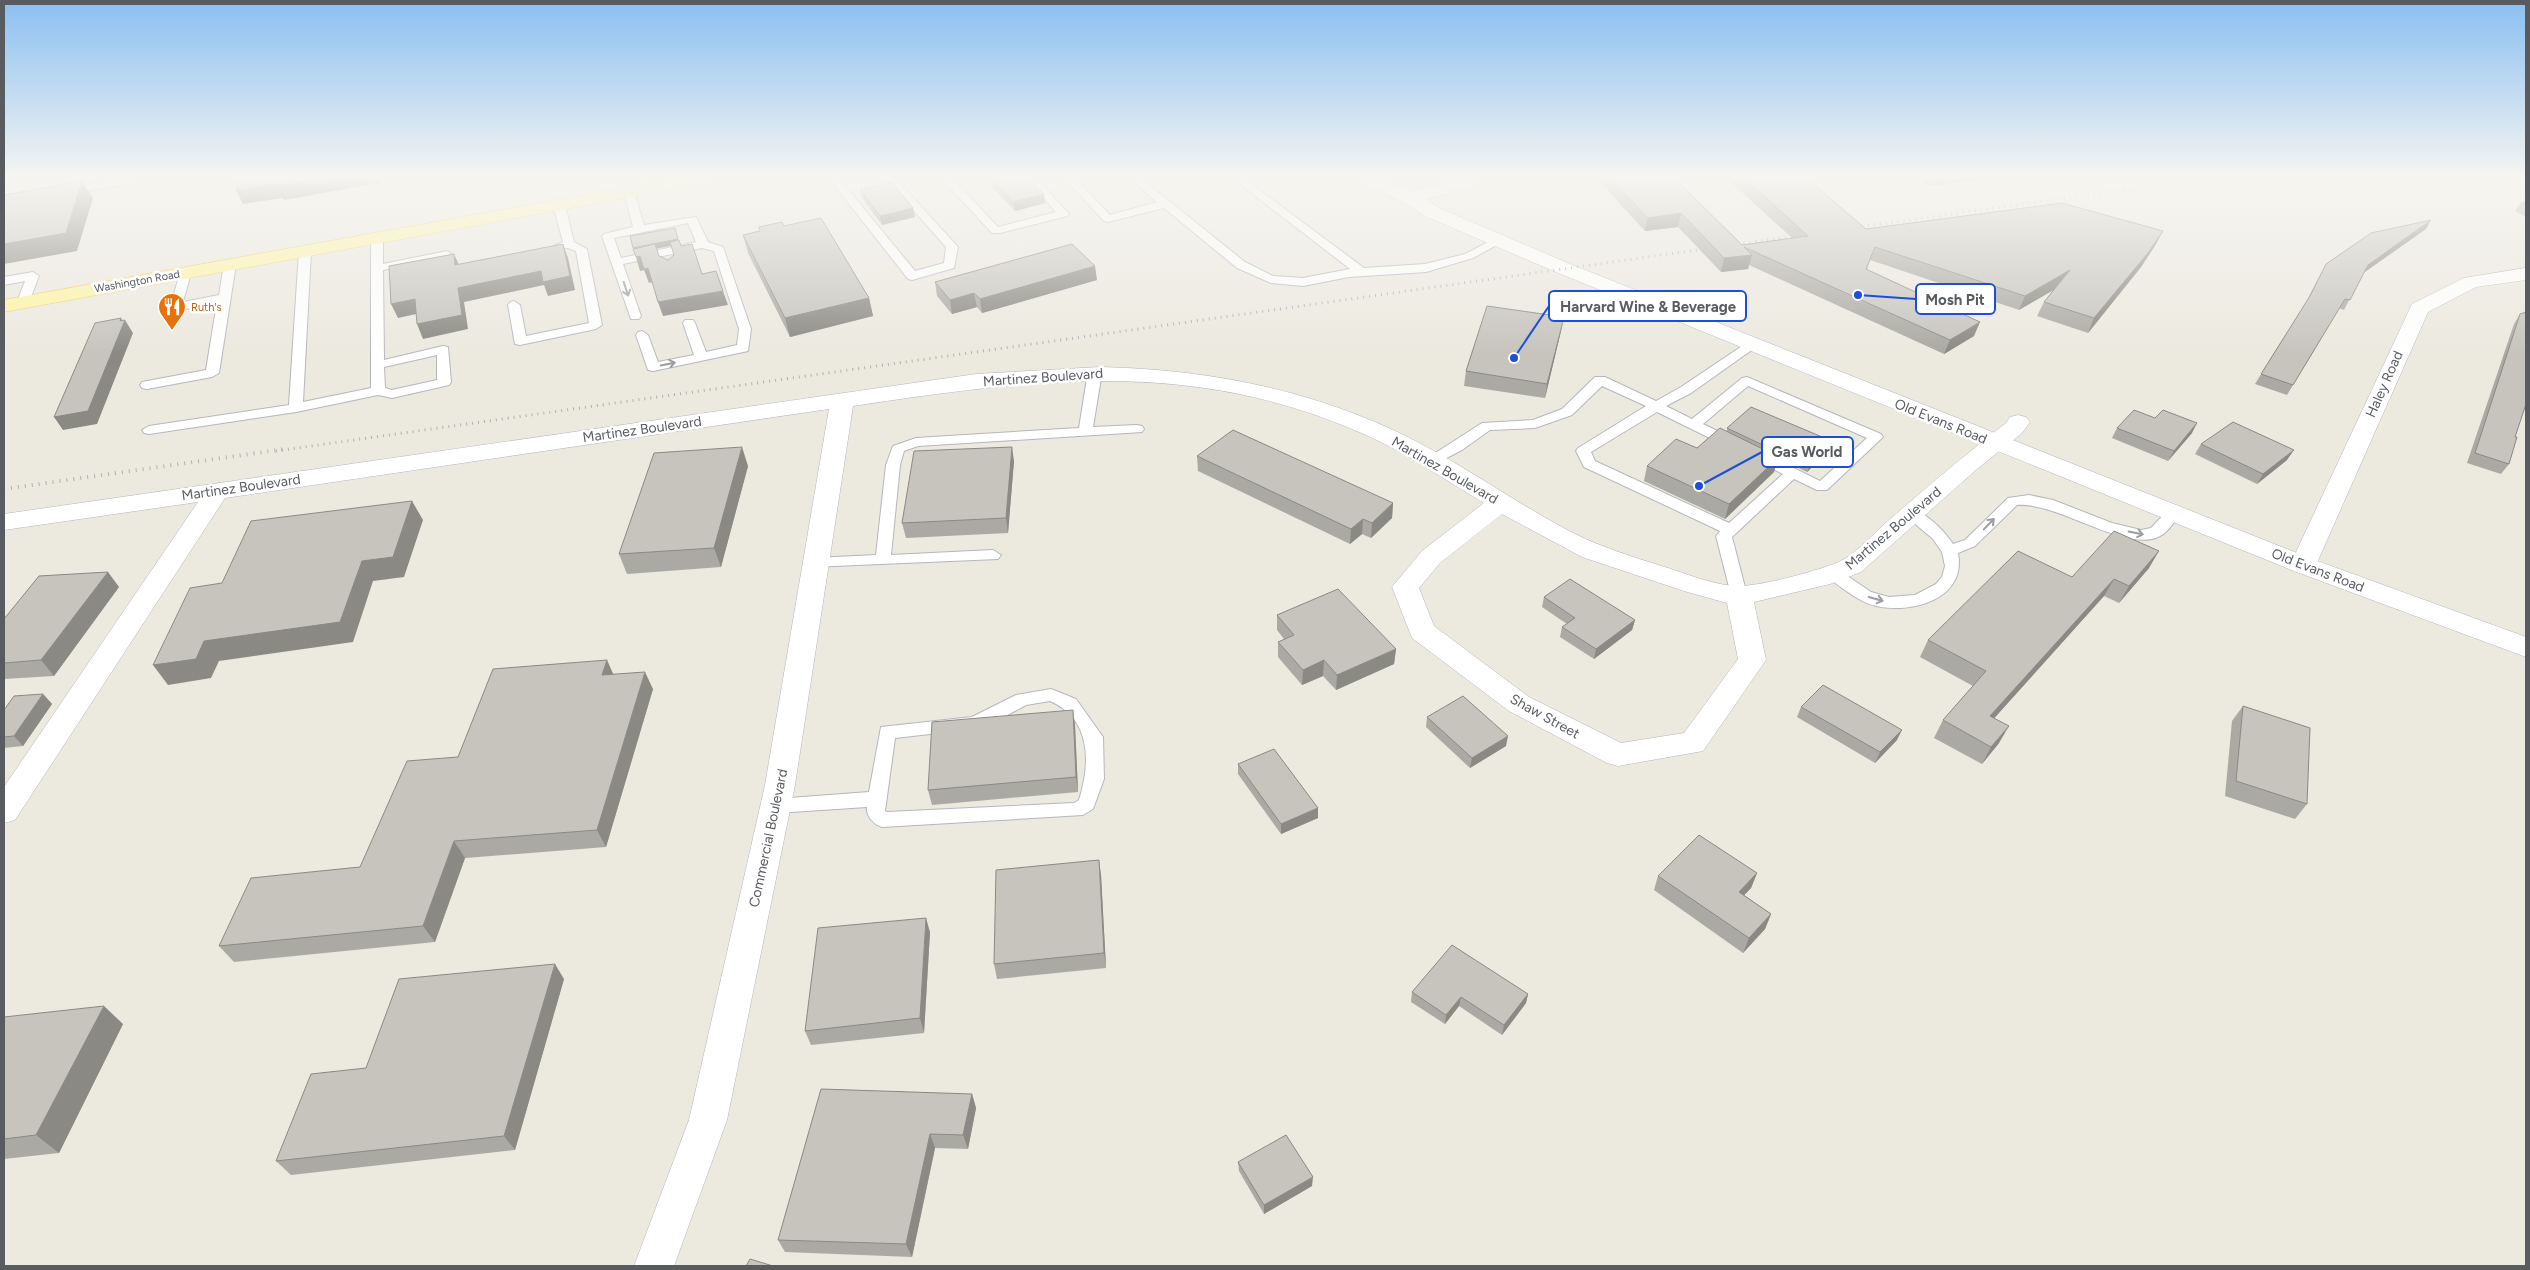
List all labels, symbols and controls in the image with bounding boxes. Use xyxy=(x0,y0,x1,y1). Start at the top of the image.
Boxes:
street label: Washington Road xyxy=(93,268,181,295)
one-way arrow xyxy=(622,281,632,297)
callout: Mosh Pit xyxy=(1916,284,1995,314)
callout: Harvard Wine & Beverage xyxy=(1549,291,1746,321)
text: Mosh Pit xyxy=(1925,291,1985,309)
restaurant icon: Ruth's xyxy=(157,292,187,331)
text: Harvard Wine & Beverage xyxy=(1560,298,1737,316)
place label: Ruth's xyxy=(191,301,222,314)
street label: Haley Road xyxy=(2362,348,2407,420)
one-way arrow xyxy=(659,358,675,368)
street label: Martinez Boulevard xyxy=(982,365,1104,390)
street label: Old Evans Road xyxy=(1892,395,1990,448)
street label: Martinez Boulevard xyxy=(581,413,703,446)
street label: Martinez Boulevard xyxy=(1388,433,1501,508)
callout: Gas World xyxy=(1762,437,1853,467)
text: Gas World xyxy=(1772,443,1842,461)
street label: Martinez Boulevard xyxy=(180,471,302,504)
street label: Martinez Boulevard xyxy=(1842,483,1945,574)
one-way arrow xyxy=(1983,517,1995,530)
one-way arrow xyxy=(2128,529,2144,539)
street label: Old Evans Road xyxy=(2269,545,2367,596)
one-way arrow xyxy=(1868,595,1884,604)
street label: Shaw Street xyxy=(1507,690,1583,743)
street label: Commercial Boulevard xyxy=(746,767,791,909)

